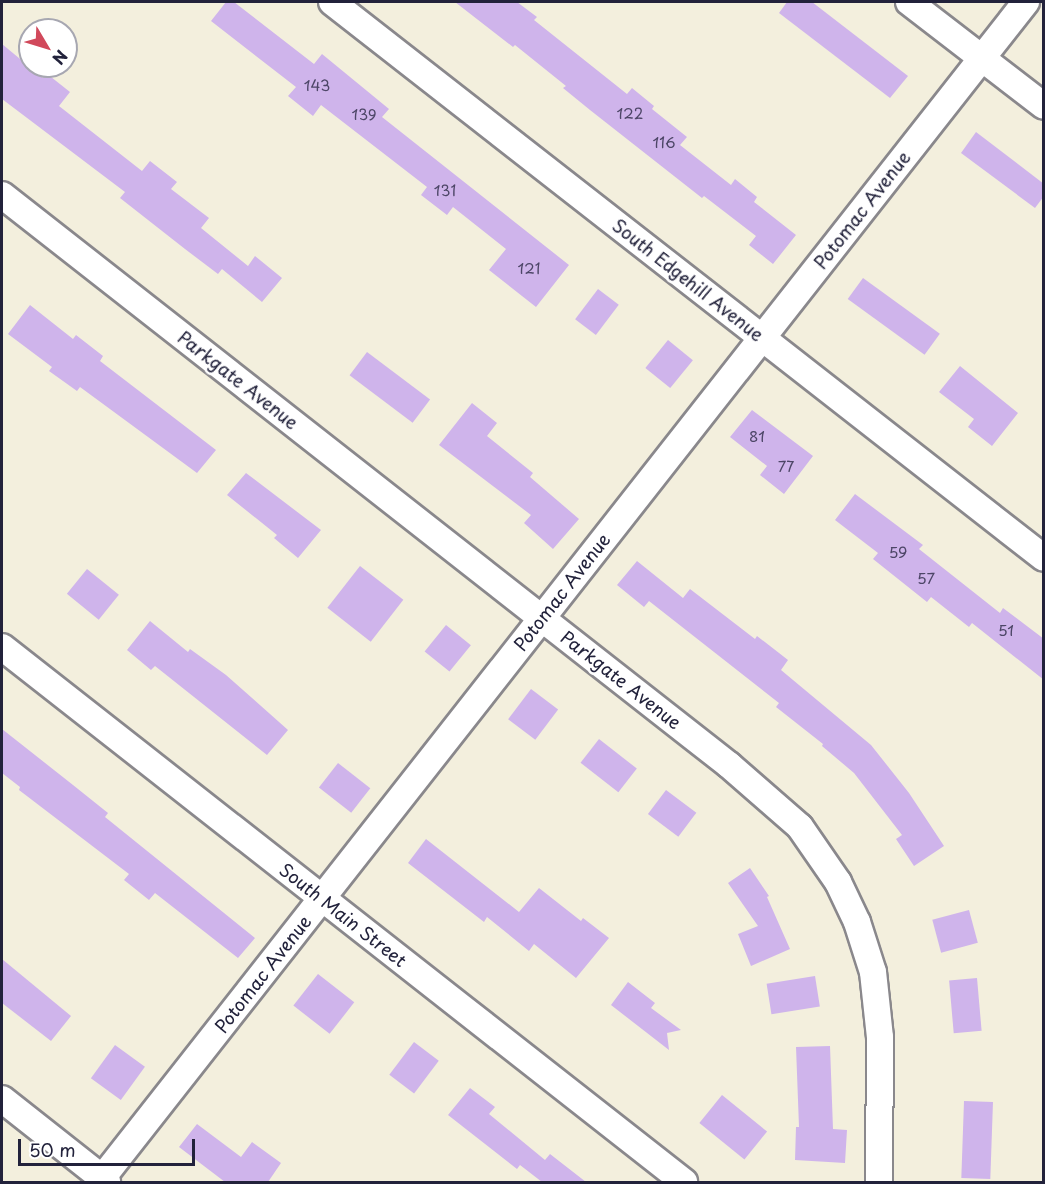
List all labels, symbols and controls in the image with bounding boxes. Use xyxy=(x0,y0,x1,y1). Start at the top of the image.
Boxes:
north arrow xyxy=(18,18,78,78)
text: N xyxy=(47,45,74,70)
house number: 143 xyxy=(304,76,330,94)
house number: 122 xyxy=(617,104,643,122)
house number: 139 xyxy=(351,105,377,123)
house number: 116 xyxy=(652,133,676,151)
street label: Potomac Avenue xyxy=(810,148,914,272)
house number: 131 xyxy=(434,181,456,199)
street label: South Edgehill Avenue xyxy=(607,213,769,347)
house number: 121 xyxy=(517,259,541,277)
street label: Parkgate Avenue xyxy=(174,326,302,434)
house number: 81 xyxy=(749,427,765,445)
house number: 77 xyxy=(778,457,794,475)
street label: Potomac Avenue xyxy=(510,530,614,654)
house number: 59 xyxy=(889,543,907,561)
house number: 57 xyxy=(917,569,935,587)
house number: 51 xyxy=(998,621,1014,639)
street label: Parkgate Avenue xyxy=(557,626,685,734)
street label: South Main Street xyxy=(274,858,412,972)
street label: Potomac Avenue xyxy=(211,912,315,1036)
scale bar xyxy=(21,1127,198,1165)
text: 50 m xyxy=(29,1136,76,1163)

